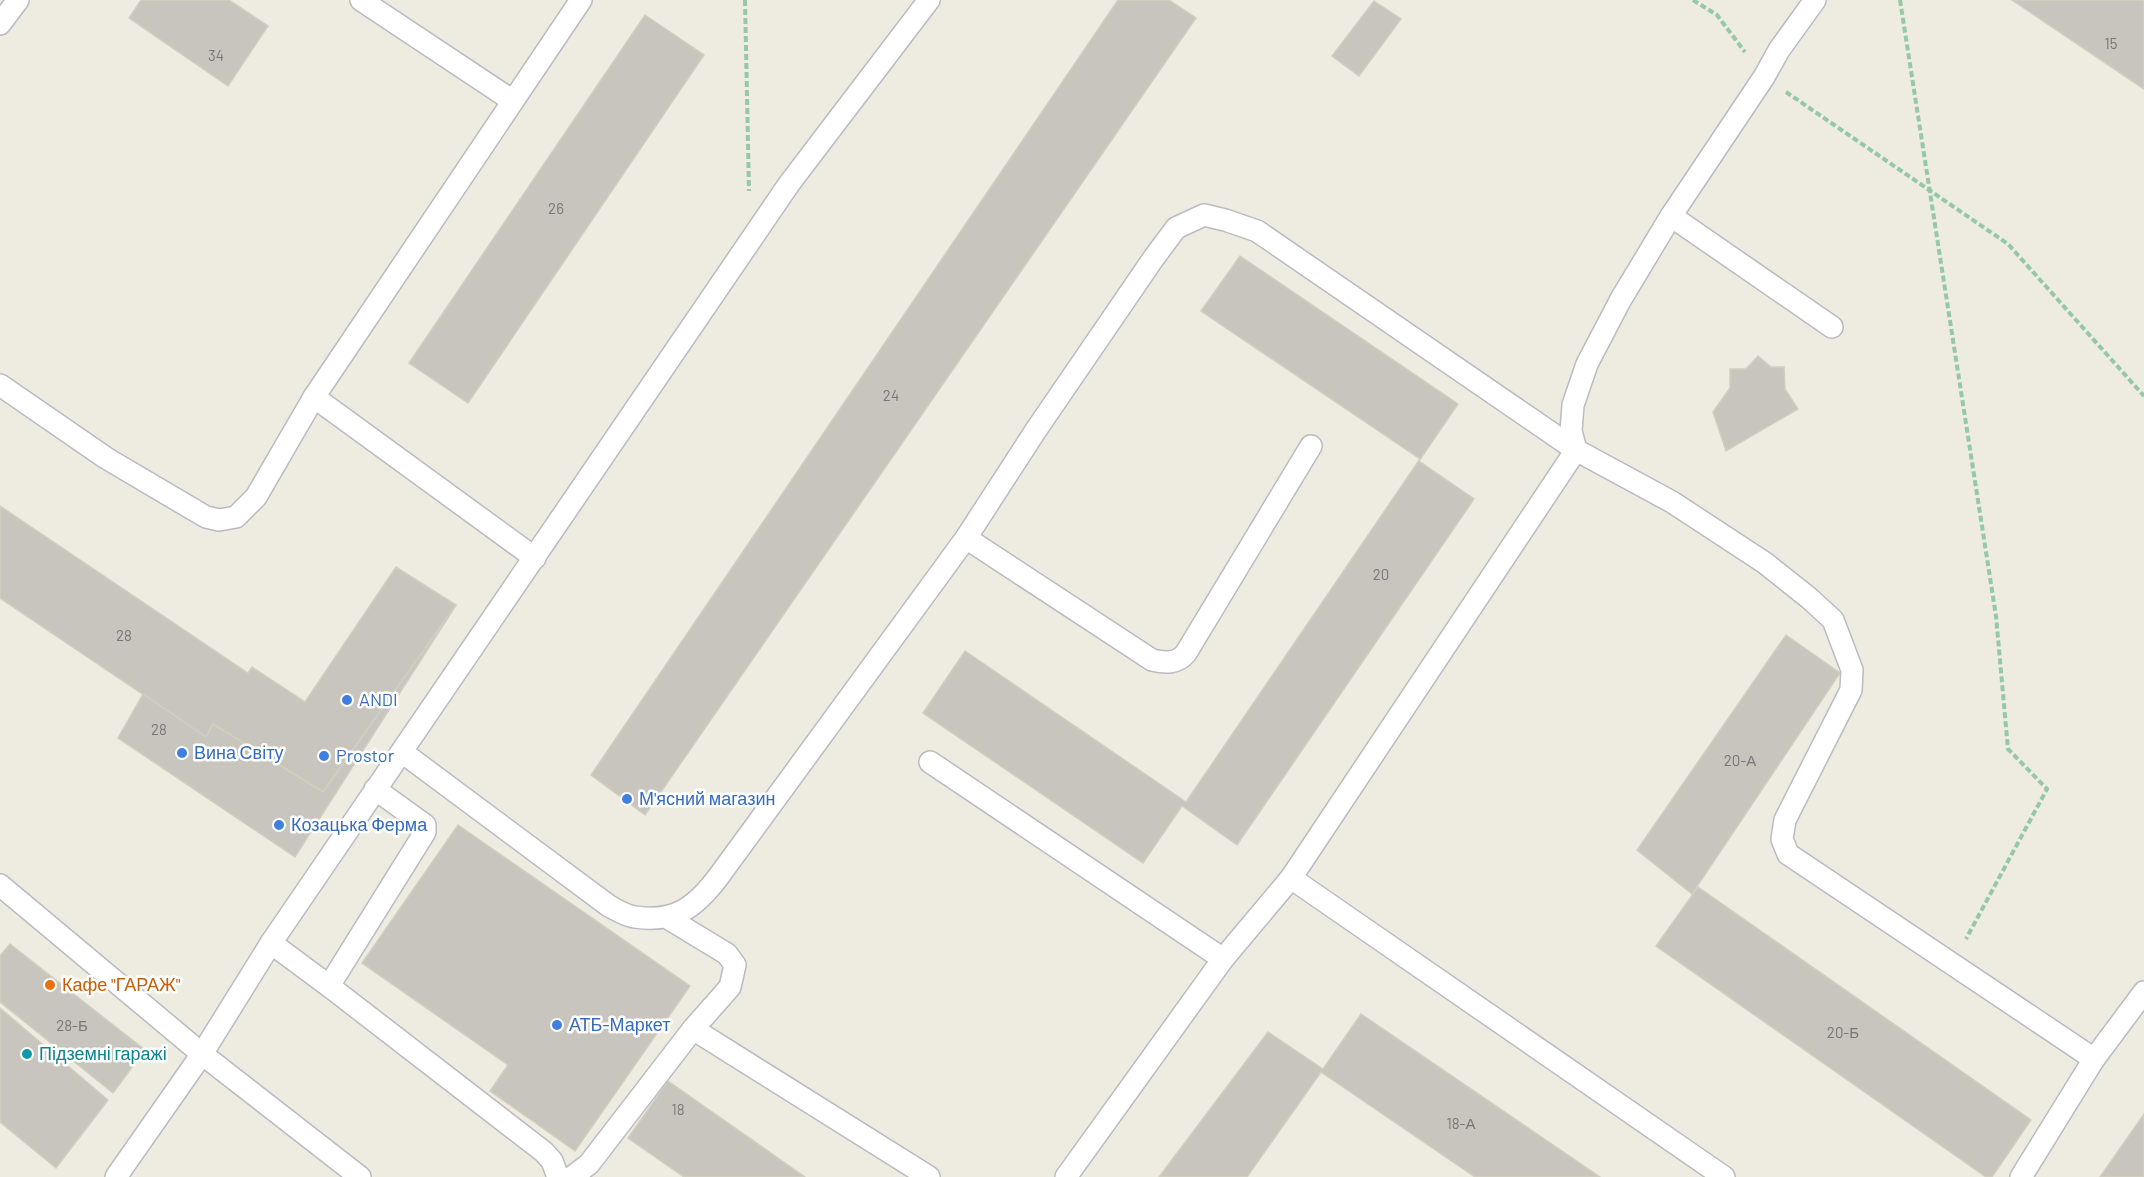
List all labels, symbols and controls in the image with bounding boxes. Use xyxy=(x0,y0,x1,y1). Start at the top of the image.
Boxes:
house number: 15 xyxy=(2105,34,2117,52)
house number: 34 xyxy=(208,46,224,64)
house number: 26 xyxy=(548,199,564,217)
house number: 24 xyxy=(883,386,899,404)
house number: 20 xyxy=(1373,565,1389,583)
house number: 28 xyxy=(116,626,132,644)
place label: ANDI xyxy=(359,688,398,710)
marker: ANDI xyxy=(340,693,354,707)
house number: 28 xyxy=(151,720,167,738)
place label: Вина Світу xyxy=(194,741,284,763)
place label: Prostor xyxy=(336,744,395,766)
marker: Вина Світу xyxy=(175,746,189,760)
marker: Prostor xyxy=(317,749,331,763)
house number: 20-А xyxy=(1724,751,1756,769)
place label: М'ясний магазин xyxy=(639,787,775,809)
marker: М'ясний магазин xyxy=(620,792,634,806)
place label: Козацька Ферма xyxy=(291,813,428,835)
marker: Козацька Ферма xyxy=(272,818,286,832)
place label: Кафе "ГАРАЖ" xyxy=(62,973,181,995)
marker: Кафе "ГАРАЖ" xyxy=(43,978,57,992)
place label: АТБ-Маркет xyxy=(569,1013,670,1035)
house number: 28-Б xyxy=(56,1016,88,1034)
marker: АТБ-Маркет xyxy=(550,1018,564,1032)
house number: 20-Б xyxy=(1827,1023,1859,1041)
place label: Підземні гаражі xyxy=(39,1042,167,1064)
marker: Підземні гаражі xyxy=(20,1047,34,1061)
house number: 18 xyxy=(671,1100,685,1118)
house number: 18-А xyxy=(1447,1114,1475,1132)

